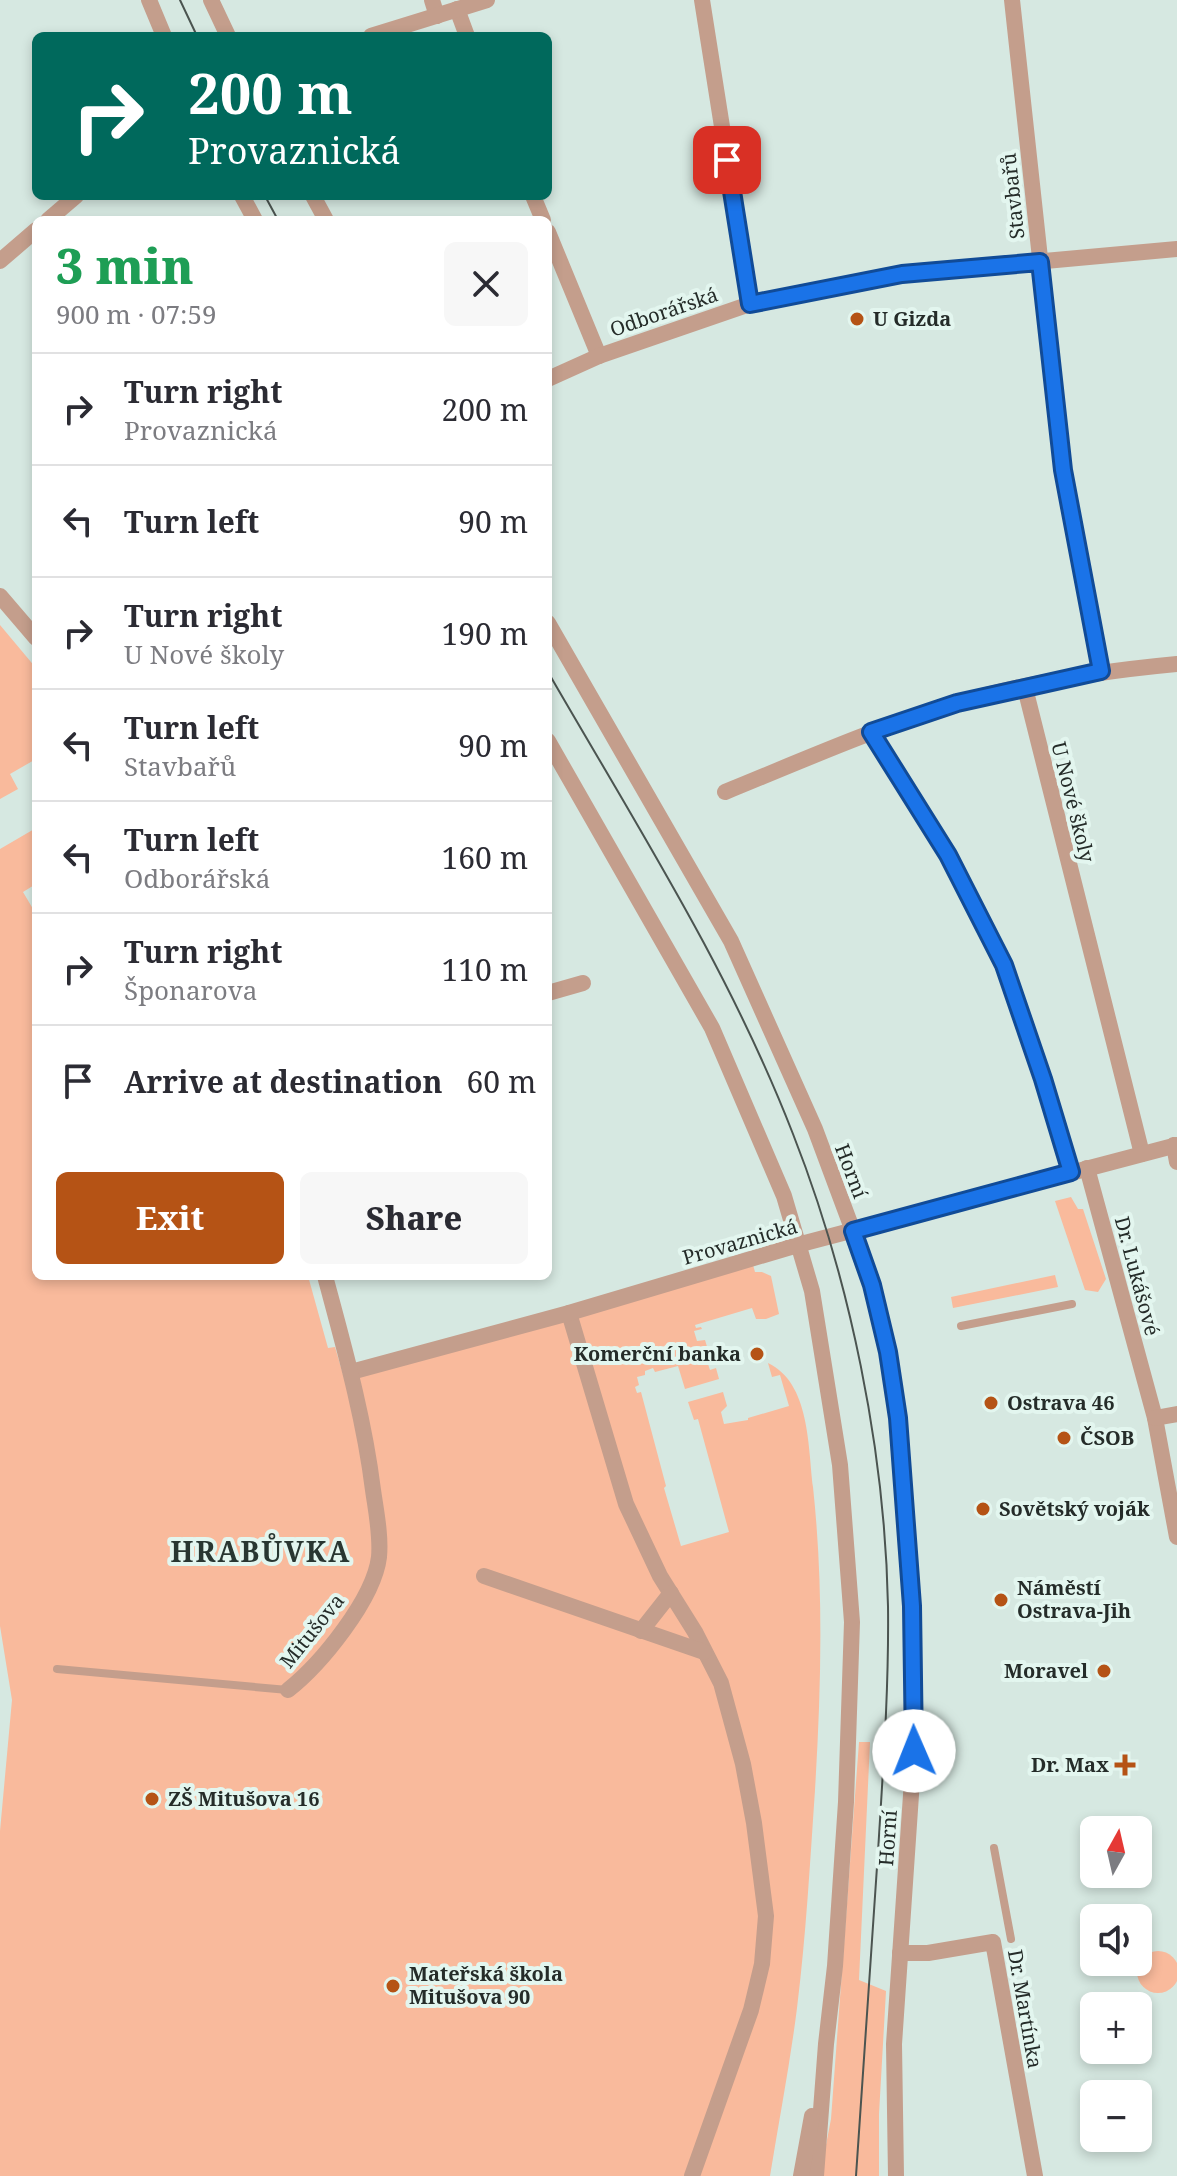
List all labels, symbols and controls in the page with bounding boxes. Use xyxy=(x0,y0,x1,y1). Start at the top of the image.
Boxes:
text: 200 m xyxy=(188,54,353,130)
icon: right xyxy=(56,64,160,168)
text: Provaznická xyxy=(188,126,401,175)
pin xyxy=(693,126,761,194)
icon: arrive xyxy=(705,138,749,182)
street label: Stavbařů xyxy=(995,151,1030,240)
text: 3 min xyxy=(56,233,194,298)
button: close xyxy=(444,242,528,326)
street label: Odborářská xyxy=(606,280,721,343)
text: 900 m · 07:59 xyxy=(56,296,217,332)
place label: U Gizda xyxy=(873,305,951,332)
marker: U Gizda xyxy=(848,310,866,328)
text: Turn right xyxy=(124,371,282,412)
icon: right xyxy=(56,387,100,431)
text: 200 m xyxy=(442,389,528,430)
text: Provaznická xyxy=(124,412,278,448)
icon: left xyxy=(56,499,100,543)
text: Turn left xyxy=(124,501,259,542)
text: 90 m xyxy=(458,501,528,542)
text: Turn right xyxy=(124,595,282,636)
icon: right xyxy=(56,611,100,655)
text: 190 m xyxy=(442,613,528,654)
text: U Nové školy xyxy=(124,636,284,672)
text: Turn left xyxy=(124,707,259,748)
icon: left xyxy=(56,723,100,767)
text: 90 m xyxy=(458,725,528,766)
street label: U Nové školy xyxy=(1045,739,1102,866)
text: Stavbařů xyxy=(124,748,236,784)
text: Turn left xyxy=(124,819,259,860)
icon: left xyxy=(56,835,100,879)
text: 160 m xyxy=(442,837,528,878)
text: Odborářská xyxy=(124,860,270,896)
text: Turn right xyxy=(124,931,282,972)
icon: right xyxy=(56,947,100,991)
text: 110 m xyxy=(442,949,528,990)
text: Šponarova xyxy=(124,972,257,1008)
icon: arrive xyxy=(56,1059,100,1103)
text: Arrive at destination xyxy=(124,1061,443,1102)
text: 60 m xyxy=(467,1061,536,1102)
street label: Horní xyxy=(829,1140,874,1202)
button: Exit xyxy=(56,1172,284,1264)
button: Share xyxy=(300,1172,528,1264)
street label: Provaznická xyxy=(679,1212,800,1271)
street label: Dr. Lukášové xyxy=(1109,1213,1166,1339)
place label: Komerční banka xyxy=(574,1340,741,1367)
marker: Komerční banka xyxy=(748,1345,766,1363)
place label: Ostrava 46 xyxy=(1007,1389,1114,1416)
marker: Ostrava 46 xyxy=(982,1394,1000,1412)
place label: ČSOB xyxy=(1080,1424,1134,1451)
marker: ČSOB xyxy=(1055,1429,1073,1447)
place label: Sovětský voják xyxy=(999,1495,1150,1522)
marker: Sovětský voják xyxy=(974,1500,992,1518)
district label: HRABŮVKA xyxy=(171,1532,351,1570)
place label: Náměstí Ostrava-Jih xyxy=(1017,1574,1131,1624)
street label: Mitušova xyxy=(273,1588,350,1673)
marker: Náměstí Ostrava-Jih xyxy=(992,1591,1010,1609)
place label: Moravel xyxy=(1004,1657,1088,1684)
marker: Moravel xyxy=(1095,1662,1113,1680)
position arrow xyxy=(872,1709,956,1793)
place label: Dr. Max xyxy=(1031,1751,1109,1778)
marker: Dr. Max xyxy=(1116,1756,1134,1774)
place label: ZŠ Mitušova 16 xyxy=(168,1785,319,1812)
marker: ZŠ Mitušova 16 xyxy=(143,1790,161,1808)
street label: Horní xyxy=(872,1808,903,1867)
north arrow xyxy=(1080,1816,1152,1888)
map controls xyxy=(1080,1816,1152,2152)
button: sound xyxy=(1080,1904,1152,1976)
street label: Dr. Martínka xyxy=(1002,1947,1049,2070)
place label: Mateřská škola Mitušova 90 xyxy=(409,1960,563,2010)
marker: Mateřská škola Mitušova 90 xyxy=(384,1977,402,1995)
button: + xyxy=(1080,1992,1152,2064)
button: − xyxy=(1080,2080,1152,2152)

